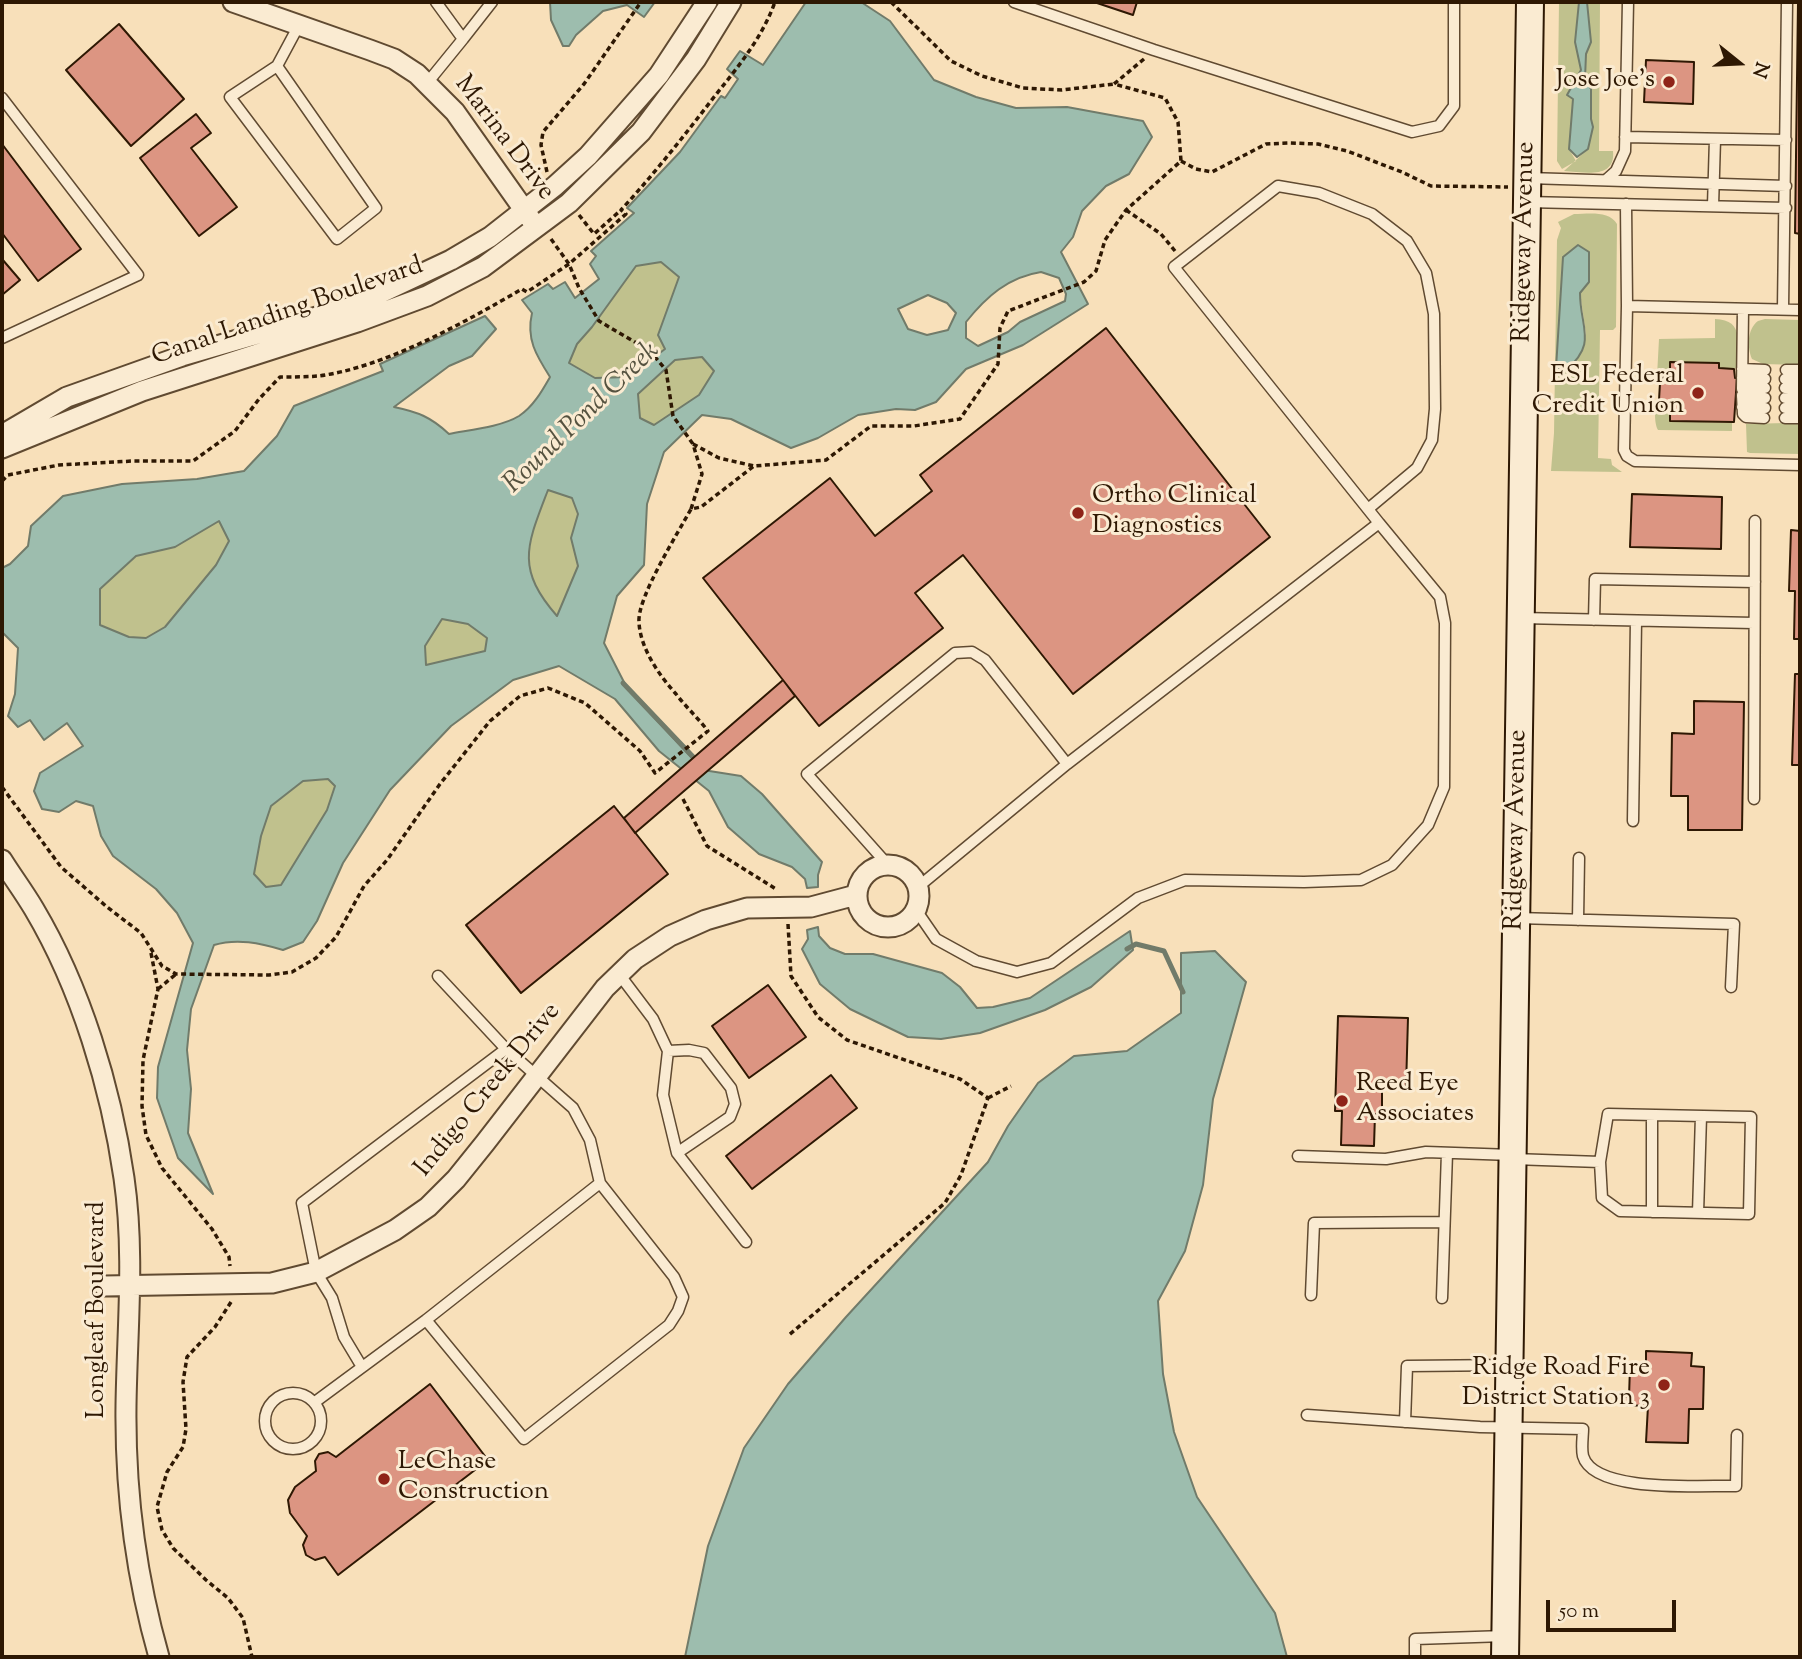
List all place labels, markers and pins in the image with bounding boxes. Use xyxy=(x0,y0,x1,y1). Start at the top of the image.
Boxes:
place label: Jose Joe's xyxy=(1556,66,1655,98)
marker: Jose Joe's xyxy=(1661,74,1677,90)
place label: ESL Federal Credit Union xyxy=(1532,362,1684,424)
marker: ESL Federal Credit Union xyxy=(1690,385,1706,401)
place label: Ortho Clinical Diagnostics xyxy=(1092,482,1257,544)
marker: Ortho Clinical Diagnostics xyxy=(1070,505,1086,521)
place label: Reed Eye Associates xyxy=(1356,1070,1474,1132)
marker: Reed Eye Associates xyxy=(1334,1093,1350,1109)
place label: Ridge Road Fire District Station 3 xyxy=(1462,1354,1650,1416)
marker: Ridge Road Fire District Station 3 xyxy=(1656,1377,1672,1393)
place label: LeChase Construction xyxy=(398,1448,549,1510)
marker: LeChase Construction xyxy=(376,1471,392,1487)

